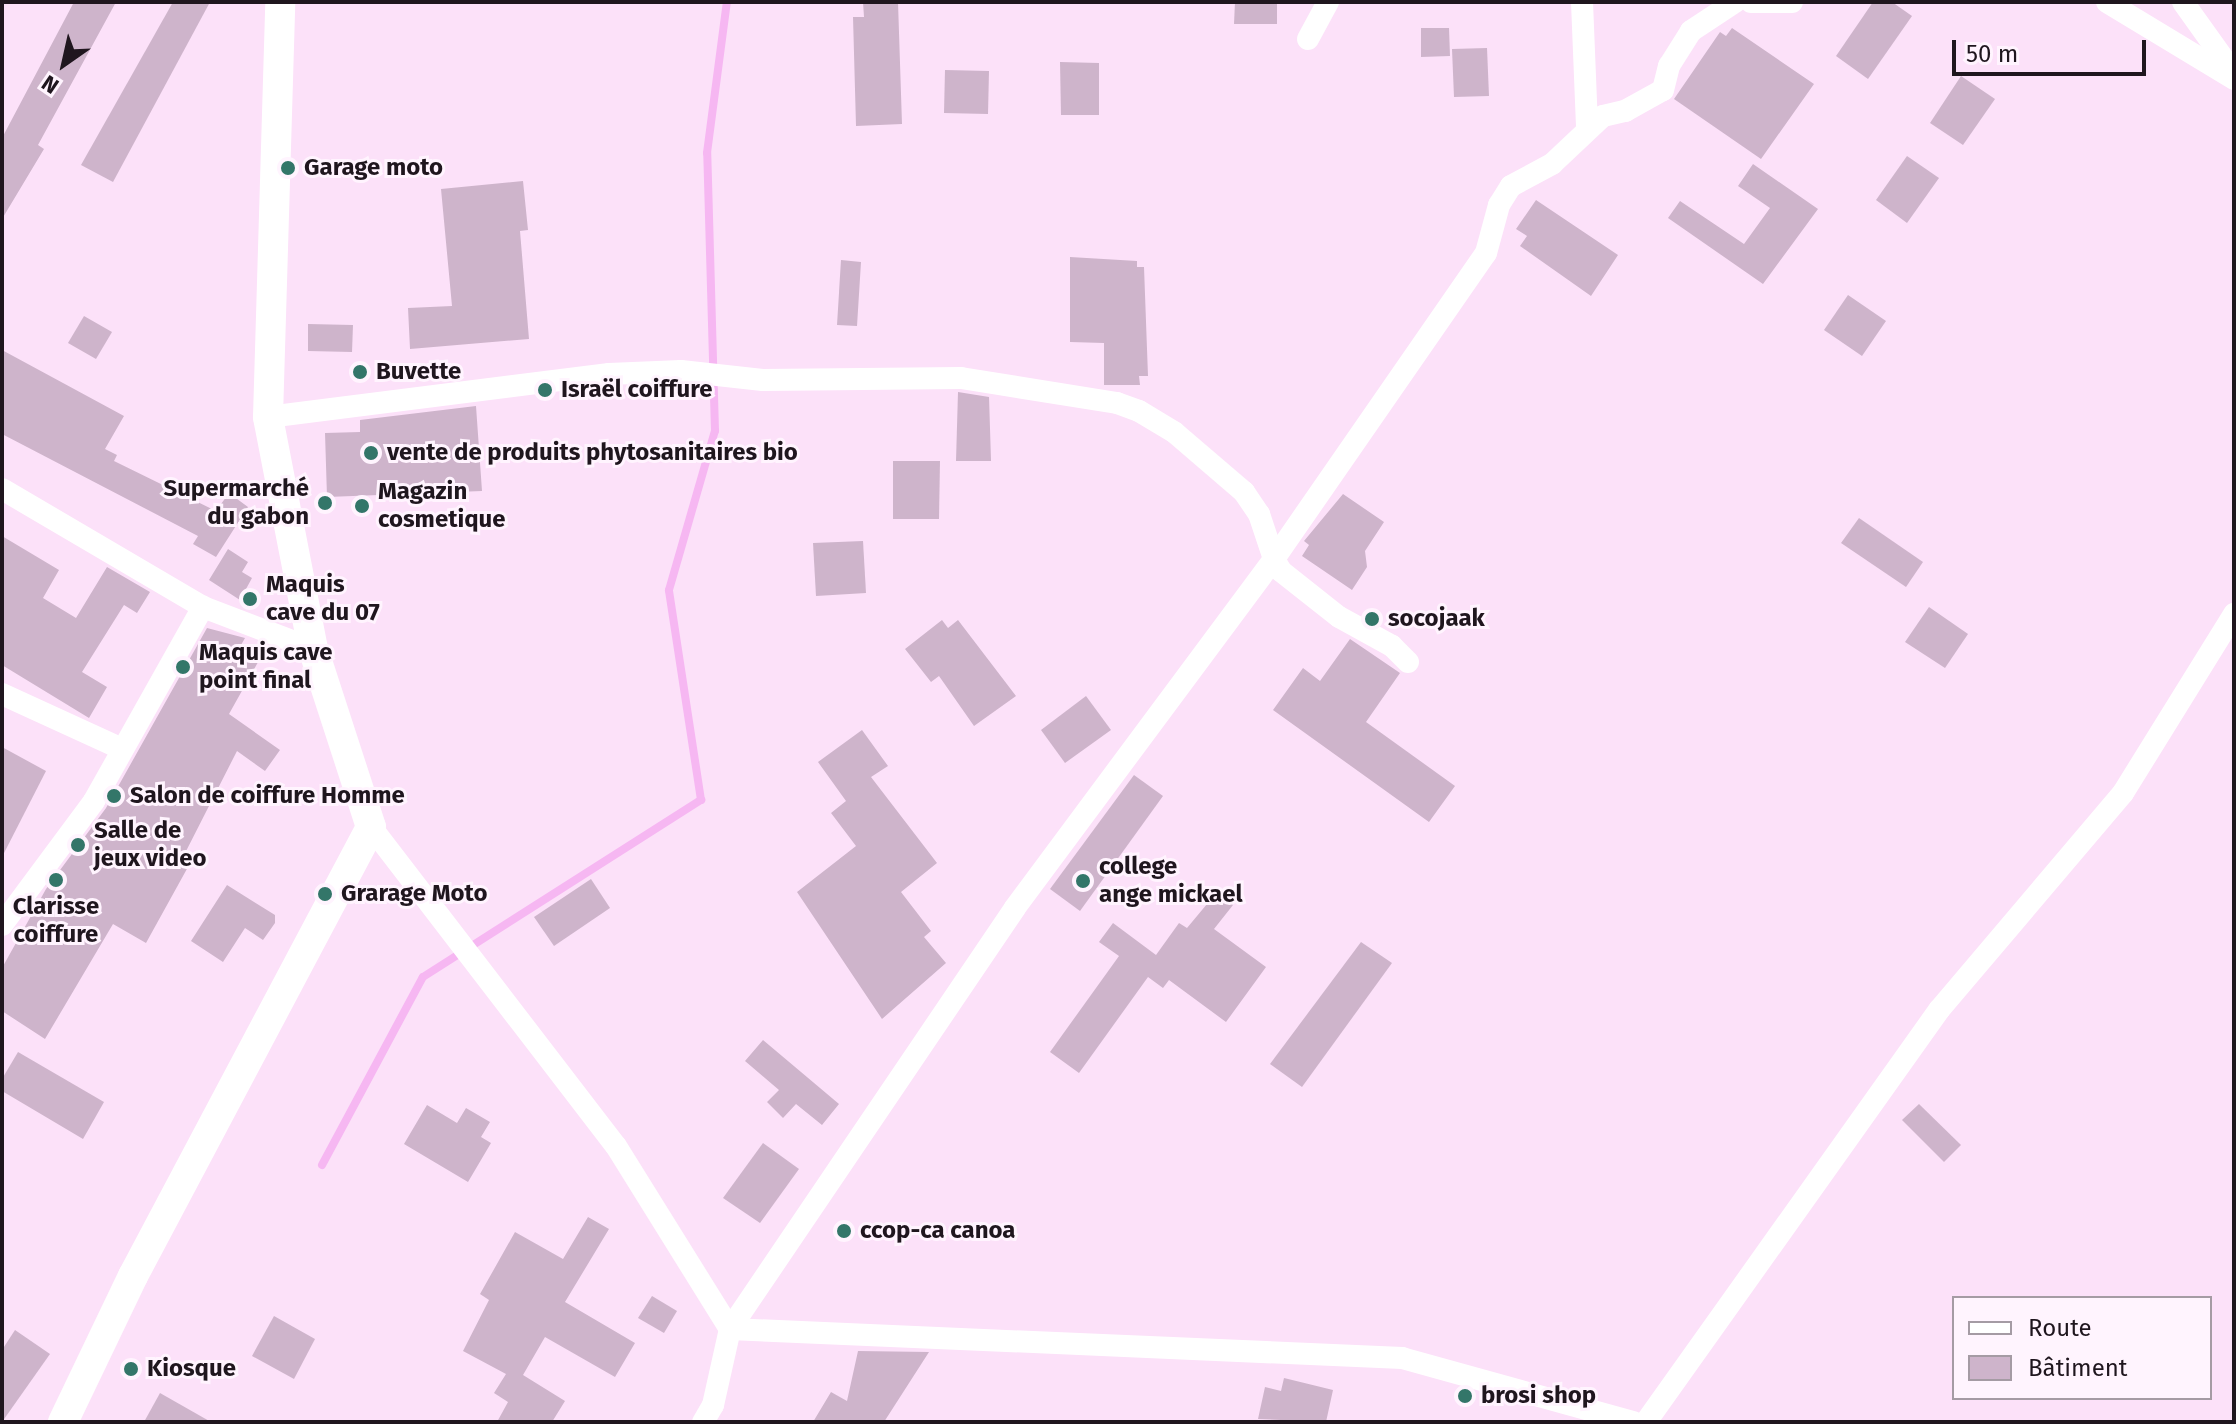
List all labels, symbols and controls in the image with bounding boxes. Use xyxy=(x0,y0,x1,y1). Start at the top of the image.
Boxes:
north arrow xyxy=(24,24,104,104)
scale bar xyxy=(1956,24,2150,74)
text: 50 m xyxy=(1966,40,2018,68)
text: N xyxy=(37,69,64,100)
place label: Garage moto xyxy=(304,154,443,182)
marker: Garage moto xyxy=(279,159,297,177)
place label: Buvette xyxy=(376,358,461,386)
marker: Buvette xyxy=(351,363,369,381)
place label: Israël coiffure xyxy=(561,376,712,404)
marker: Israël coiffure xyxy=(536,381,554,399)
place label: vente de produits phytosanitaires bio xyxy=(387,439,798,467)
marker: vente de produits phytosanitaires bio xyxy=(362,444,380,462)
place label: Supermarché du gabon xyxy=(163,475,309,531)
place label: Magazin cosmetique xyxy=(378,478,506,534)
marker: Supermarché du gabon xyxy=(316,494,334,512)
marker: Magazin cosmetique xyxy=(353,497,371,515)
place label: Maquis cave du 07 xyxy=(266,571,380,627)
marker: Maquis cave du 07 xyxy=(241,590,259,608)
place label: socojaak xyxy=(1388,605,1485,633)
marker: socojaak xyxy=(1363,610,1381,628)
place label: Maquis cave point final xyxy=(199,639,333,695)
marker: Maquis cave point final xyxy=(174,658,192,676)
place label: Salon de coiffure Homme xyxy=(130,782,405,810)
marker: Salon de coiffure Homme xyxy=(105,787,123,805)
place label: Salle de jeux video xyxy=(94,817,206,873)
marker: Salle de jeux video xyxy=(69,836,87,854)
place label: college ange mickael xyxy=(1099,853,1243,909)
marker: Clarisse coiffure xyxy=(47,871,65,889)
marker: college ange mickael xyxy=(1074,872,1092,890)
place label: Grarage Moto xyxy=(341,880,487,908)
marker: Grarage Moto xyxy=(316,885,334,903)
place label: Clarisse coiffure xyxy=(13,893,99,949)
place label: ccop-ca canoa xyxy=(860,1217,1015,1245)
marker: ccop-ca canoa xyxy=(835,1222,853,1240)
legend xyxy=(1952,1296,2212,1400)
text: Route xyxy=(2028,1314,2092,1342)
text: Bâtiment xyxy=(2028,1354,2127,1382)
place label: Kiosque xyxy=(147,1355,236,1383)
marker: Kiosque xyxy=(122,1360,140,1378)
place label: brosi shop xyxy=(1481,1382,1596,1410)
marker: brosi shop xyxy=(1456,1387,1474,1405)

